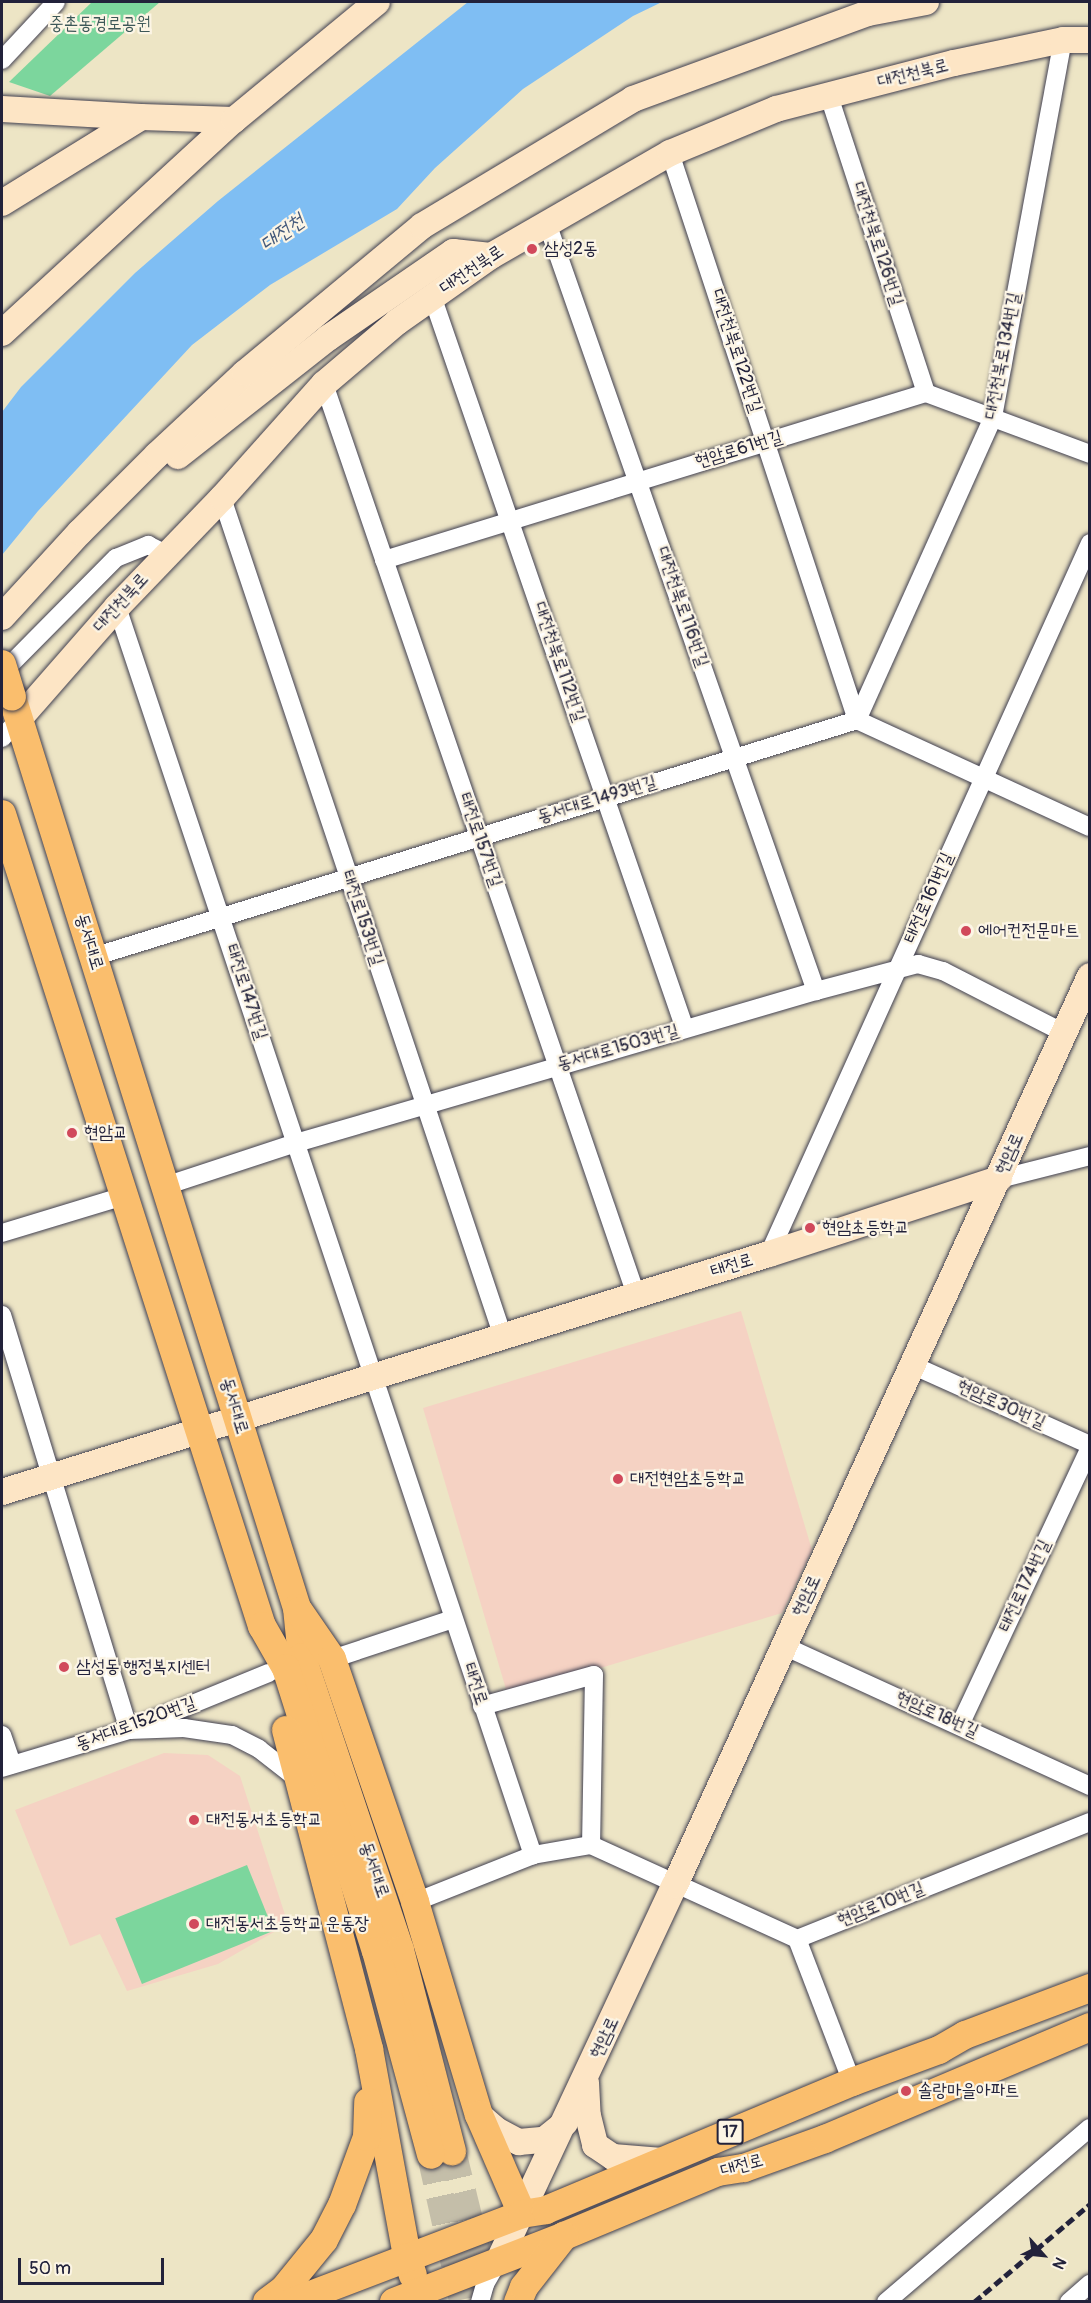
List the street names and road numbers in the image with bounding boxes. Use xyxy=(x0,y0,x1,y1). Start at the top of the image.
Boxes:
street label: 대전천북로 xyxy=(875,55,951,93)
street label: 대전천북로126번길 xyxy=(847,179,907,309)
street label: 대전천북로 xyxy=(436,241,508,299)
street label: 대전천북로122번길 xyxy=(706,287,766,415)
street label: 대전천북로134번길 xyxy=(980,291,1026,421)
street label: 현암로61번길 xyxy=(693,427,785,473)
street label: 대전천북로116번길 xyxy=(651,544,713,670)
street label: 대전천북로 xyxy=(89,569,153,637)
street label: 대전천북로112번길 xyxy=(528,599,590,725)
street label: 동서대로1493번길 xyxy=(535,772,659,828)
street label: 태전로157번길 xyxy=(454,790,506,890)
street label: 태전로161번길 xyxy=(899,849,959,947)
street label: 태전로153번길 xyxy=(336,867,388,969)
street label: 동서대로 xyxy=(70,911,108,973)
street label: 태전로147번길 xyxy=(220,941,272,1043)
street label: 동서대로1503번길 xyxy=(554,1020,682,1076)
street label: 현암로 xyxy=(991,1130,1029,1178)
street label: 태전로 xyxy=(708,1249,756,1283)
street label: 동서대로 xyxy=(215,1375,253,1437)
street label: 현암로30번길 xyxy=(953,1376,1049,1434)
street label: 태전로174번길 xyxy=(994,1536,1056,1636)
street label: 현암로 xyxy=(788,1572,826,1620)
street label: 태전로 xyxy=(458,1660,492,1708)
street label: 현암로18번길 xyxy=(892,1687,982,1743)
street label: 동서대로1520번길 xyxy=(73,1692,199,1756)
street label: 동서대로 xyxy=(354,1839,394,1901)
street label: 현암로10번길 xyxy=(834,1878,928,1932)
street label: 현암로 xyxy=(586,2014,624,2062)
road number: 17 xyxy=(716,2119,744,2145)
street label: 대전로 xyxy=(718,2150,766,2182)

